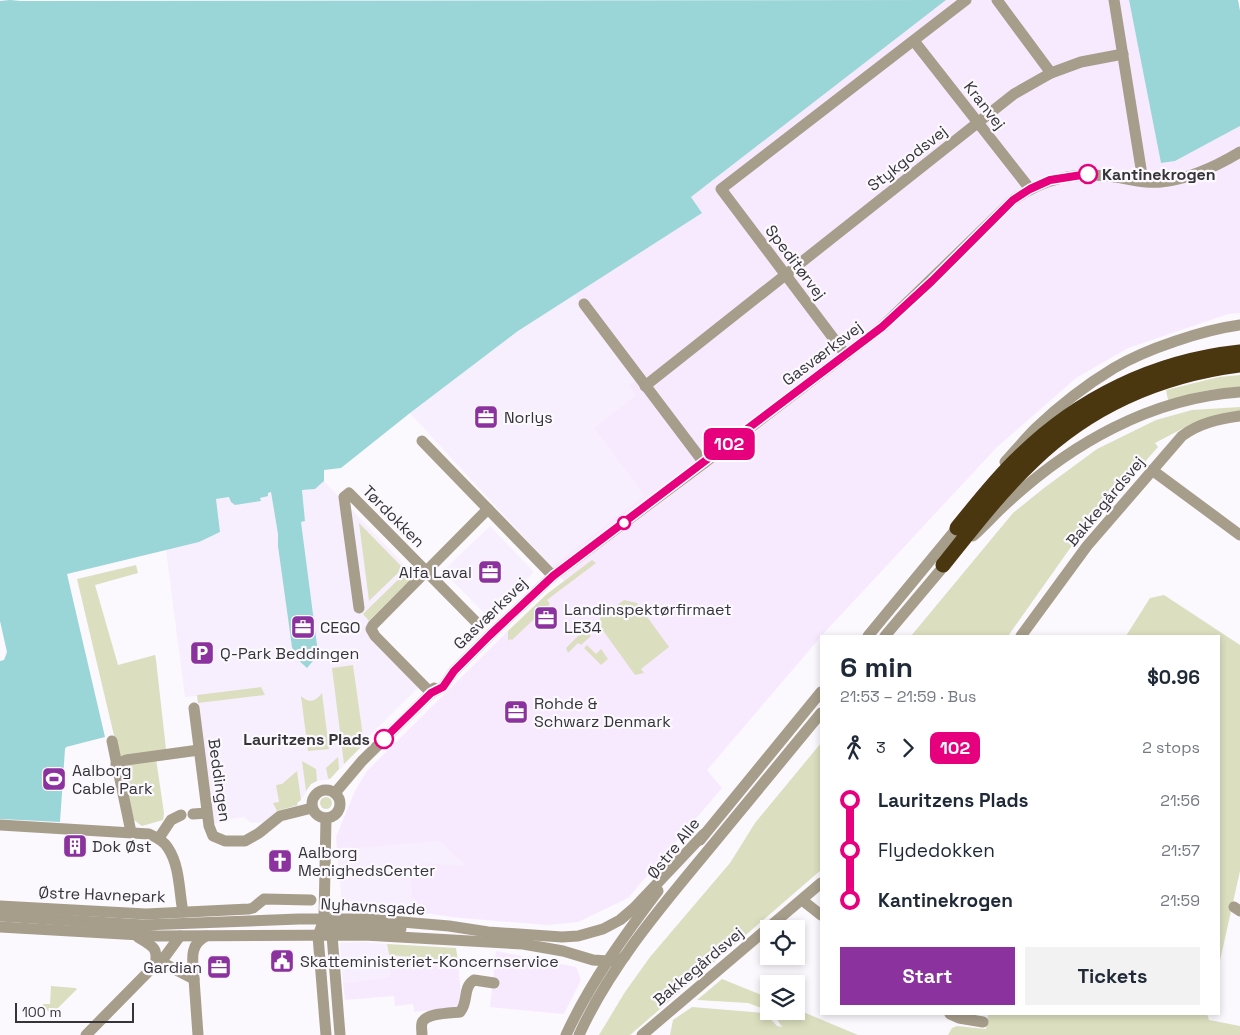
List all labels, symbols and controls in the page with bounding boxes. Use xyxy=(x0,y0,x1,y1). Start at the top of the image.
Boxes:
street label: Kranvej xyxy=(959,77,1010,134)
street label: Stykgodsvej xyxy=(863,121,951,196)
marker: Kantinekrogen xyxy=(1078,164,1098,184)
place label: Kantinekrogen xyxy=(1102,164,1216,185)
street label: Speditørvej xyxy=(761,221,831,304)
street label: Gasværksvej xyxy=(778,316,867,390)
office icon: Norlys xyxy=(473,404,499,430)
place label: Norlys xyxy=(504,407,553,428)
line badge: 102 xyxy=(700,428,758,460)
text: 102 xyxy=(714,432,744,455)
street label: Bakkegårdsvej xyxy=(1062,452,1149,551)
street label: Tørdokken xyxy=(358,481,429,552)
unlabelled marker xyxy=(617,516,631,530)
office icon: Alfa Laval xyxy=(477,559,503,585)
place label: Alfa Laval xyxy=(399,562,472,583)
street label: Gasværksvej xyxy=(449,573,532,654)
place label: Landinspektørfirmaet LE34 xyxy=(564,599,732,638)
office icon: Landinspektørfirmaet LE34 xyxy=(533,605,559,631)
office icon: CEGO xyxy=(290,614,316,640)
place label: CEGO xyxy=(320,617,361,638)
parking icon: Q-Park Beddingen xyxy=(189,640,215,666)
place label: Q-Park Beddingen xyxy=(220,643,359,664)
text: 6 min xyxy=(840,649,913,685)
text: $0.96 xyxy=(1147,665,1200,690)
text: 21:53 – 21:59 · Bus xyxy=(840,686,976,707)
place label: Rohde & Schwarz Denmark xyxy=(534,693,671,732)
office icon: Rohde & Schwarz Denmark xyxy=(503,699,529,725)
place label: Lauritzens Plads xyxy=(243,729,370,750)
marker: Lauritzens Plads xyxy=(374,729,394,749)
icon: walk xyxy=(840,734,868,762)
icon: forward xyxy=(894,734,922,762)
text: 102 xyxy=(940,736,970,759)
street label: Beddingen xyxy=(203,737,236,823)
text: 3 xyxy=(876,737,886,758)
text: 2 stops xyxy=(1142,737,1200,758)
place label: Aalborg Cable Park xyxy=(72,760,153,799)
sports icon: Aalborg Cable Park xyxy=(41,766,67,792)
text: Lauritzens Plads xyxy=(878,788,1029,813)
text: 21:56 xyxy=(1160,790,1200,811)
street label: Østre Alle xyxy=(642,813,704,883)
building icon: Dok Øst xyxy=(62,833,88,859)
place label: Dok Øst xyxy=(92,836,152,857)
text: Flydedokken xyxy=(878,838,995,863)
text: 21:57 xyxy=(1161,840,1200,861)
place label: Aalborg MenighedsCenter xyxy=(298,842,435,881)
church icon: Aalborg MenighedsCenter xyxy=(267,848,293,874)
street label: Østre Havnepark xyxy=(38,882,166,907)
text: Kantinekrogen xyxy=(878,888,1013,913)
text: 21:59 xyxy=(1160,890,1200,911)
street label: Nyhavnsgade xyxy=(320,893,426,920)
map controls xyxy=(760,920,805,1020)
button: locate xyxy=(760,920,805,965)
street label: Bakkegårdsvej xyxy=(649,923,748,1010)
button: Start xyxy=(840,947,1015,1005)
button: Tickets xyxy=(1025,947,1200,1005)
public building icon: Skatteministeriet-Koncernservice xyxy=(269,948,295,974)
place label: Skatteministeriet-Koncernservice xyxy=(300,951,559,972)
office icon: Gardian xyxy=(206,954,232,980)
place label: Gardian xyxy=(143,957,202,978)
button: layers xyxy=(760,975,805,1020)
scale bar xyxy=(15,1000,134,1023)
text: 100 m xyxy=(22,1003,61,1021)

